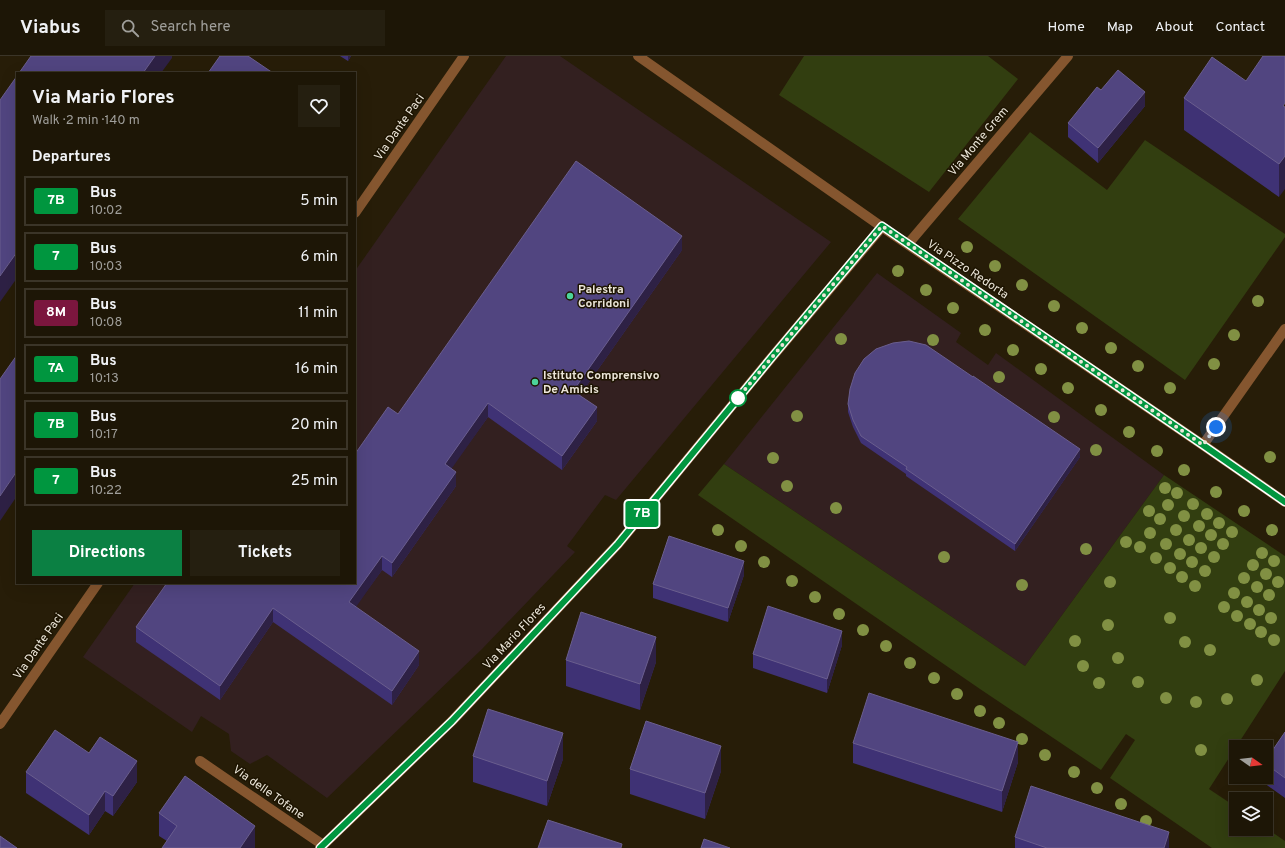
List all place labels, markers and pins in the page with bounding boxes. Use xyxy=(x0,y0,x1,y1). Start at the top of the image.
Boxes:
place label: Palestra Corridoni xyxy=(578,282,630,312)
marker: Palestra Corridoni xyxy=(565,291,575,301)
place label: Istituto Comprensivo De Amicis xyxy=(543,368,660,398)
marker: Istituto Comprensivo De Amicis xyxy=(530,377,540,387)
unlabelled marker xyxy=(729,389,747,407)

